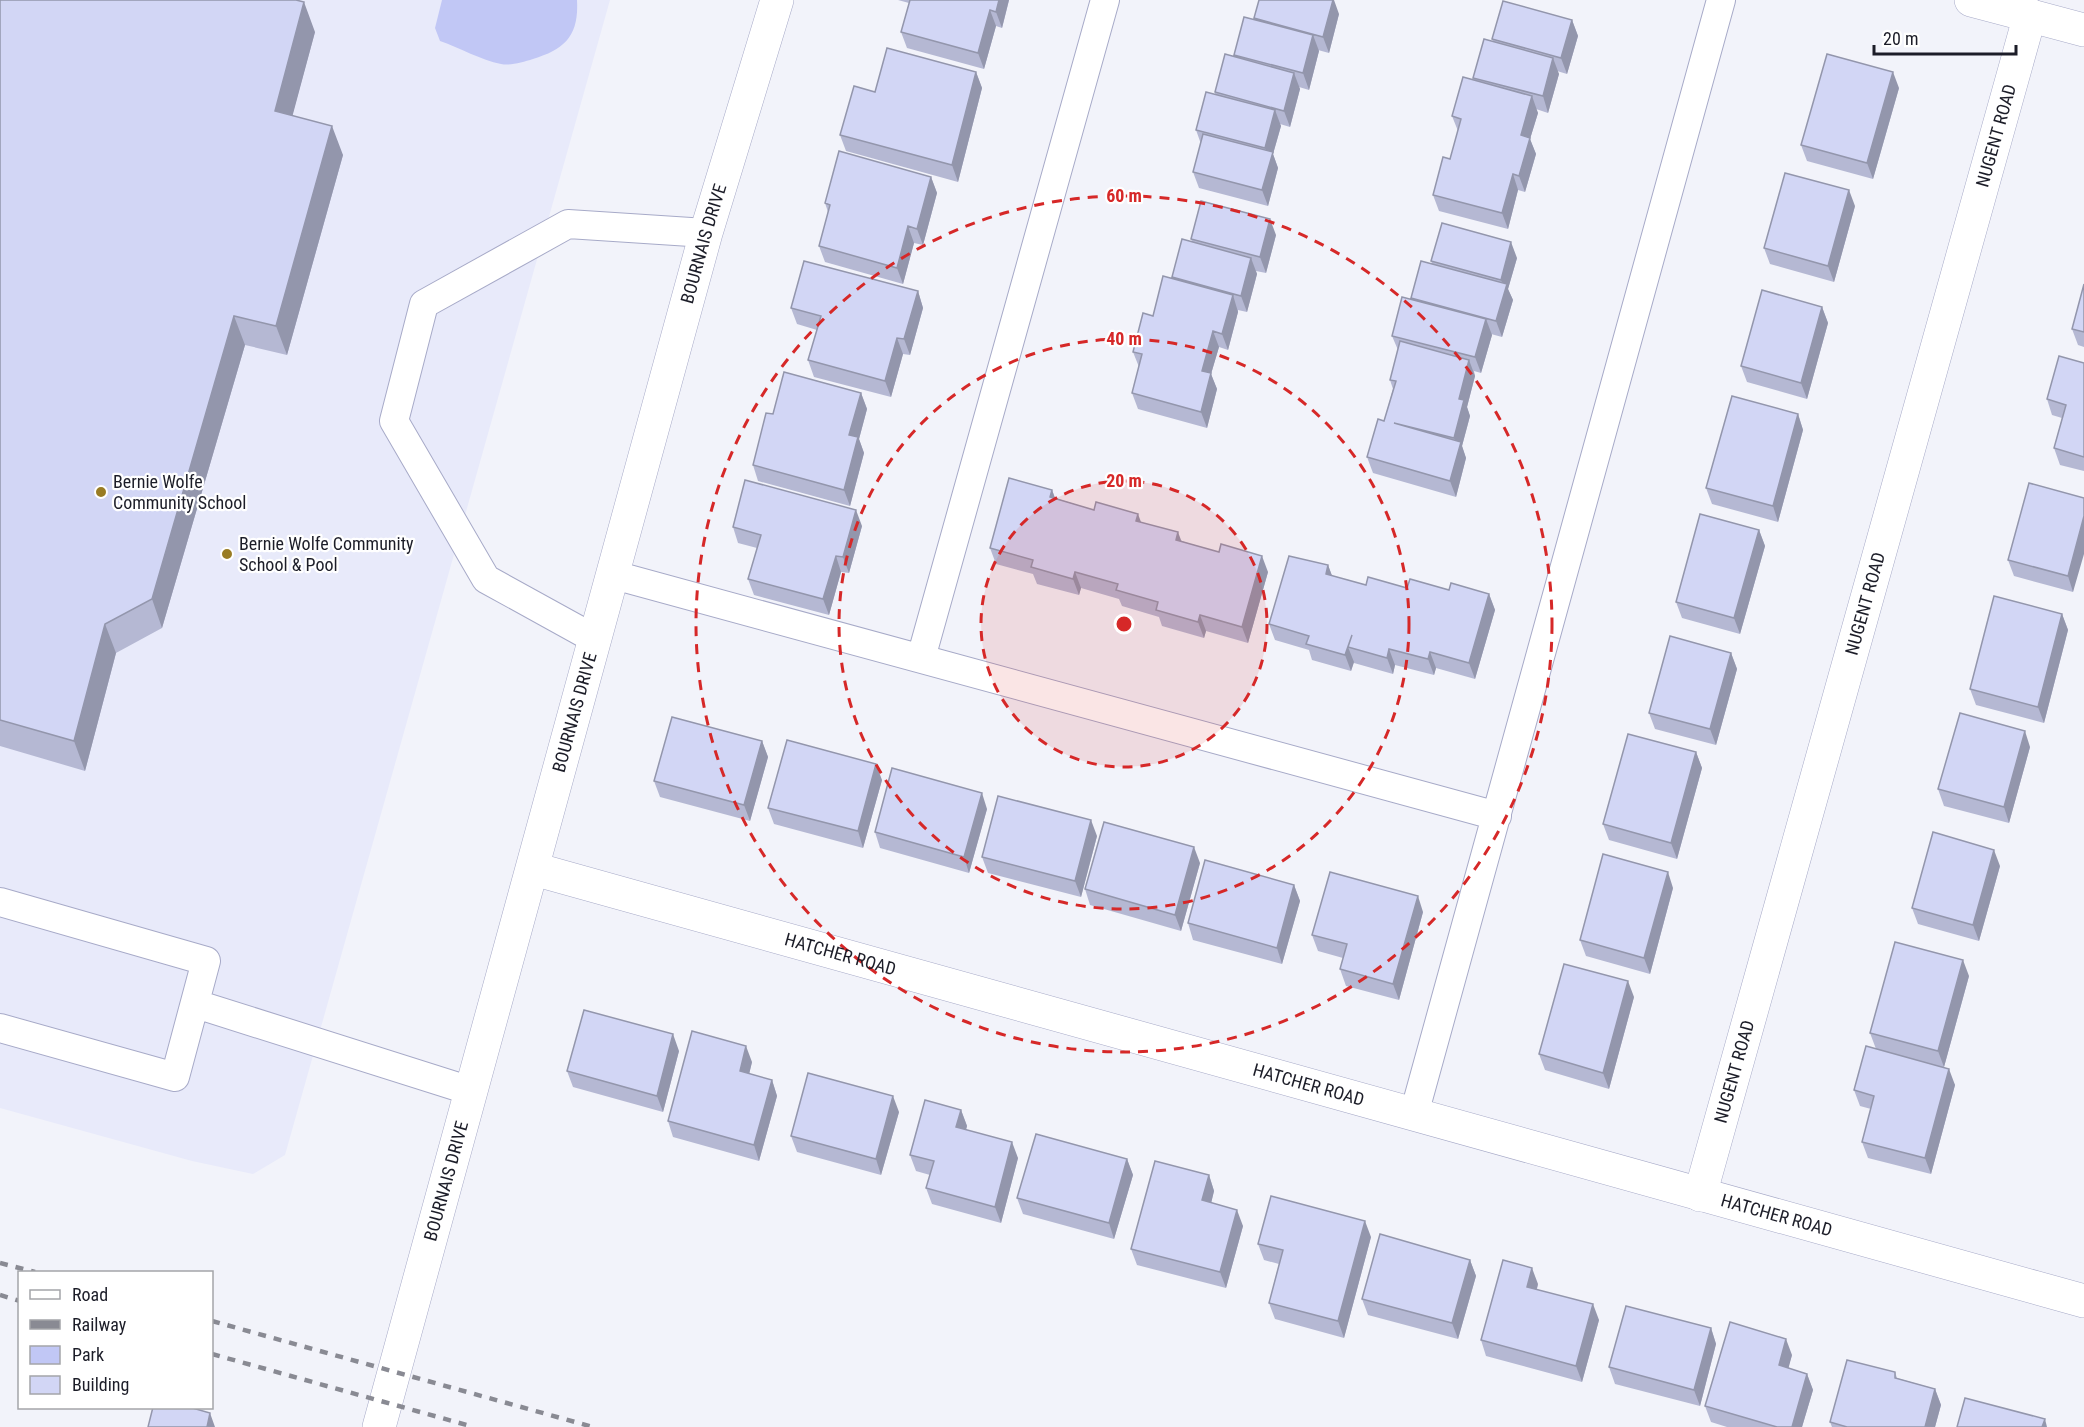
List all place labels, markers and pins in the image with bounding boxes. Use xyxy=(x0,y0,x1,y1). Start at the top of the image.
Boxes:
place label: Bernie Wolfe Community School xyxy=(113,471,246,513)
marker: Bernie Wolfe Community School xyxy=(94,485,108,499)
place label: Bernie Wolfe Community School & Pool xyxy=(239,533,414,575)
marker: Bernie Wolfe Community School & Pool xyxy=(220,547,234,561)
centre of rings xyxy=(1114,614,1134,634)

